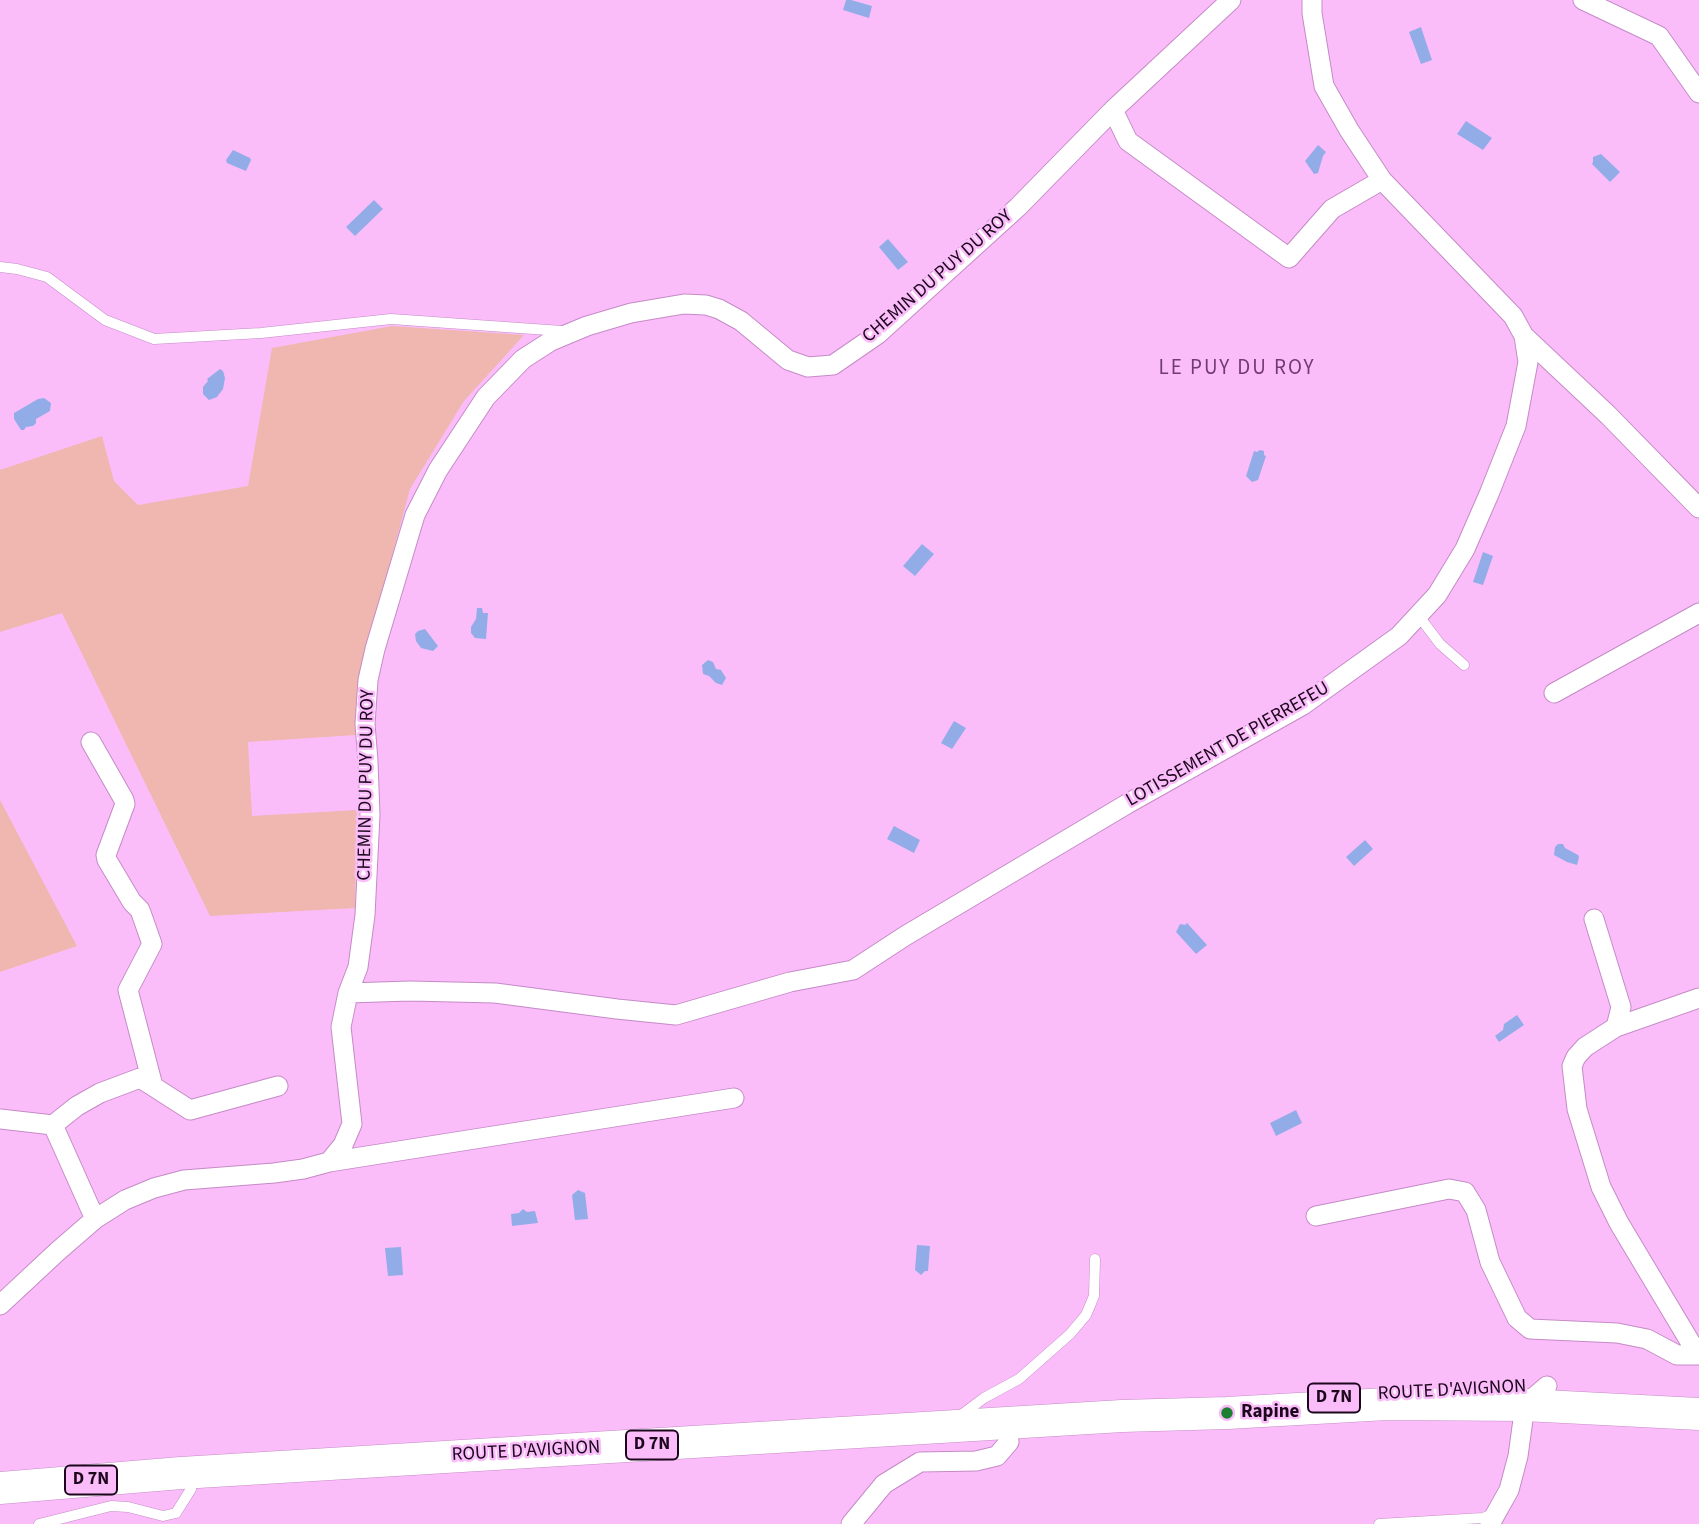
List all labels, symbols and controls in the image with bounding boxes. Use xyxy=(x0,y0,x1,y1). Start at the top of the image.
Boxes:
street label: CHEMIN DU PUY DU ROY xyxy=(858,206,1018,348)
district label: LE PUY DU ROY xyxy=(1160,356,1314,382)
street label: LOTISSEMENT DE PIERREFEU xyxy=(1122,677,1334,813)
street label: CHEMIN DU PUY DU ROY xyxy=(354,689,380,881)
street label: ROUTE D'AVIGNON xyxy=(1377,1376,1527,1406)
road number: D 7N xyxy=(1308,1384,1360,1413)
place label: Rapine xyxy=(1241,1402,1299,1424)
marker: Rapine xyxy=(1219,1405,1235,1421)
road number: D 7N xyxy=(626,1430,678,1460)
street label: ROUTE D'AVIGNON xyxy=(451,1437,601,1467)
road number: D 7N xyxy=(65,1465,117,1494)

